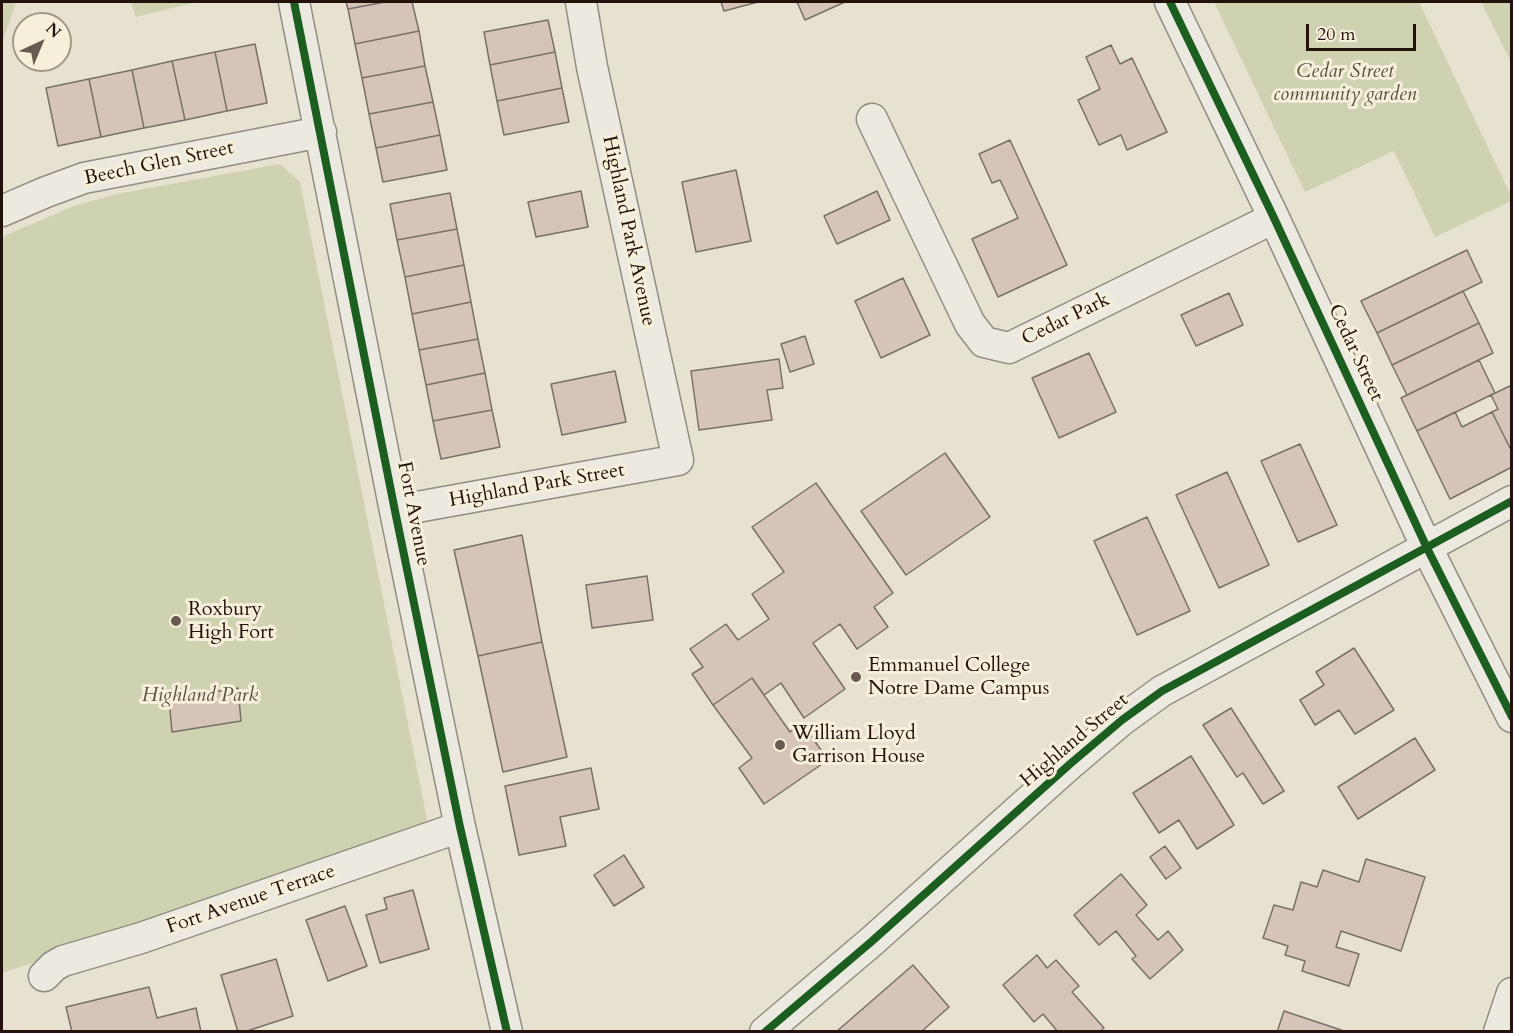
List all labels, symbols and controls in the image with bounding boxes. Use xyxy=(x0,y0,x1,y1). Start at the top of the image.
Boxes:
north arrow xyxy=(12,12,72,72)
scale bar xyxy=(1309,12,1418,50)
text: N xyxy=(40,18,66,43)
text: 20 m xyxy=(1317,22,1356,47)
park label: Cedar Street community garden xyxy=(1274,60,1416,107)
street label: Highland Park Avenue xyxy=(596,133,660,329)
street label: Beech Glen Street xyxy=(82,136,236,192)
street label: Cedar Park xyxy=(1018,288,1114,352)
street label: Cedar Street xyxy=(1322,301,1388,405)
street label: Highland Park Street xyxy=(447,459,627,513)
street label: Fort Avenue xyxy=(391,460,435,568)
place label: Roxbury High Fort xyxy=(188,598,274,645)
marker: Roxbury High Fort xyxy=(169,614,183,628)
place label: Emmanuel College Notre Dame Campus xyxy=(868,654,1049,701)
marker: Emmanuel College Notre Dame Campus xyxy=(849,670,863,684)
park label: Highland Park xyxy=(142,684,258,708)
street label: Highland Street xyxy=(1016,689,1134,793)
place label: William Lloyd Garrison House xyxy=(792,722,925,769)
marker: William Lloyd Garrison House xyxy=(773,738,787,752)
street label: Fort Avenue Terrace xyxy=(164,860,338,940)

